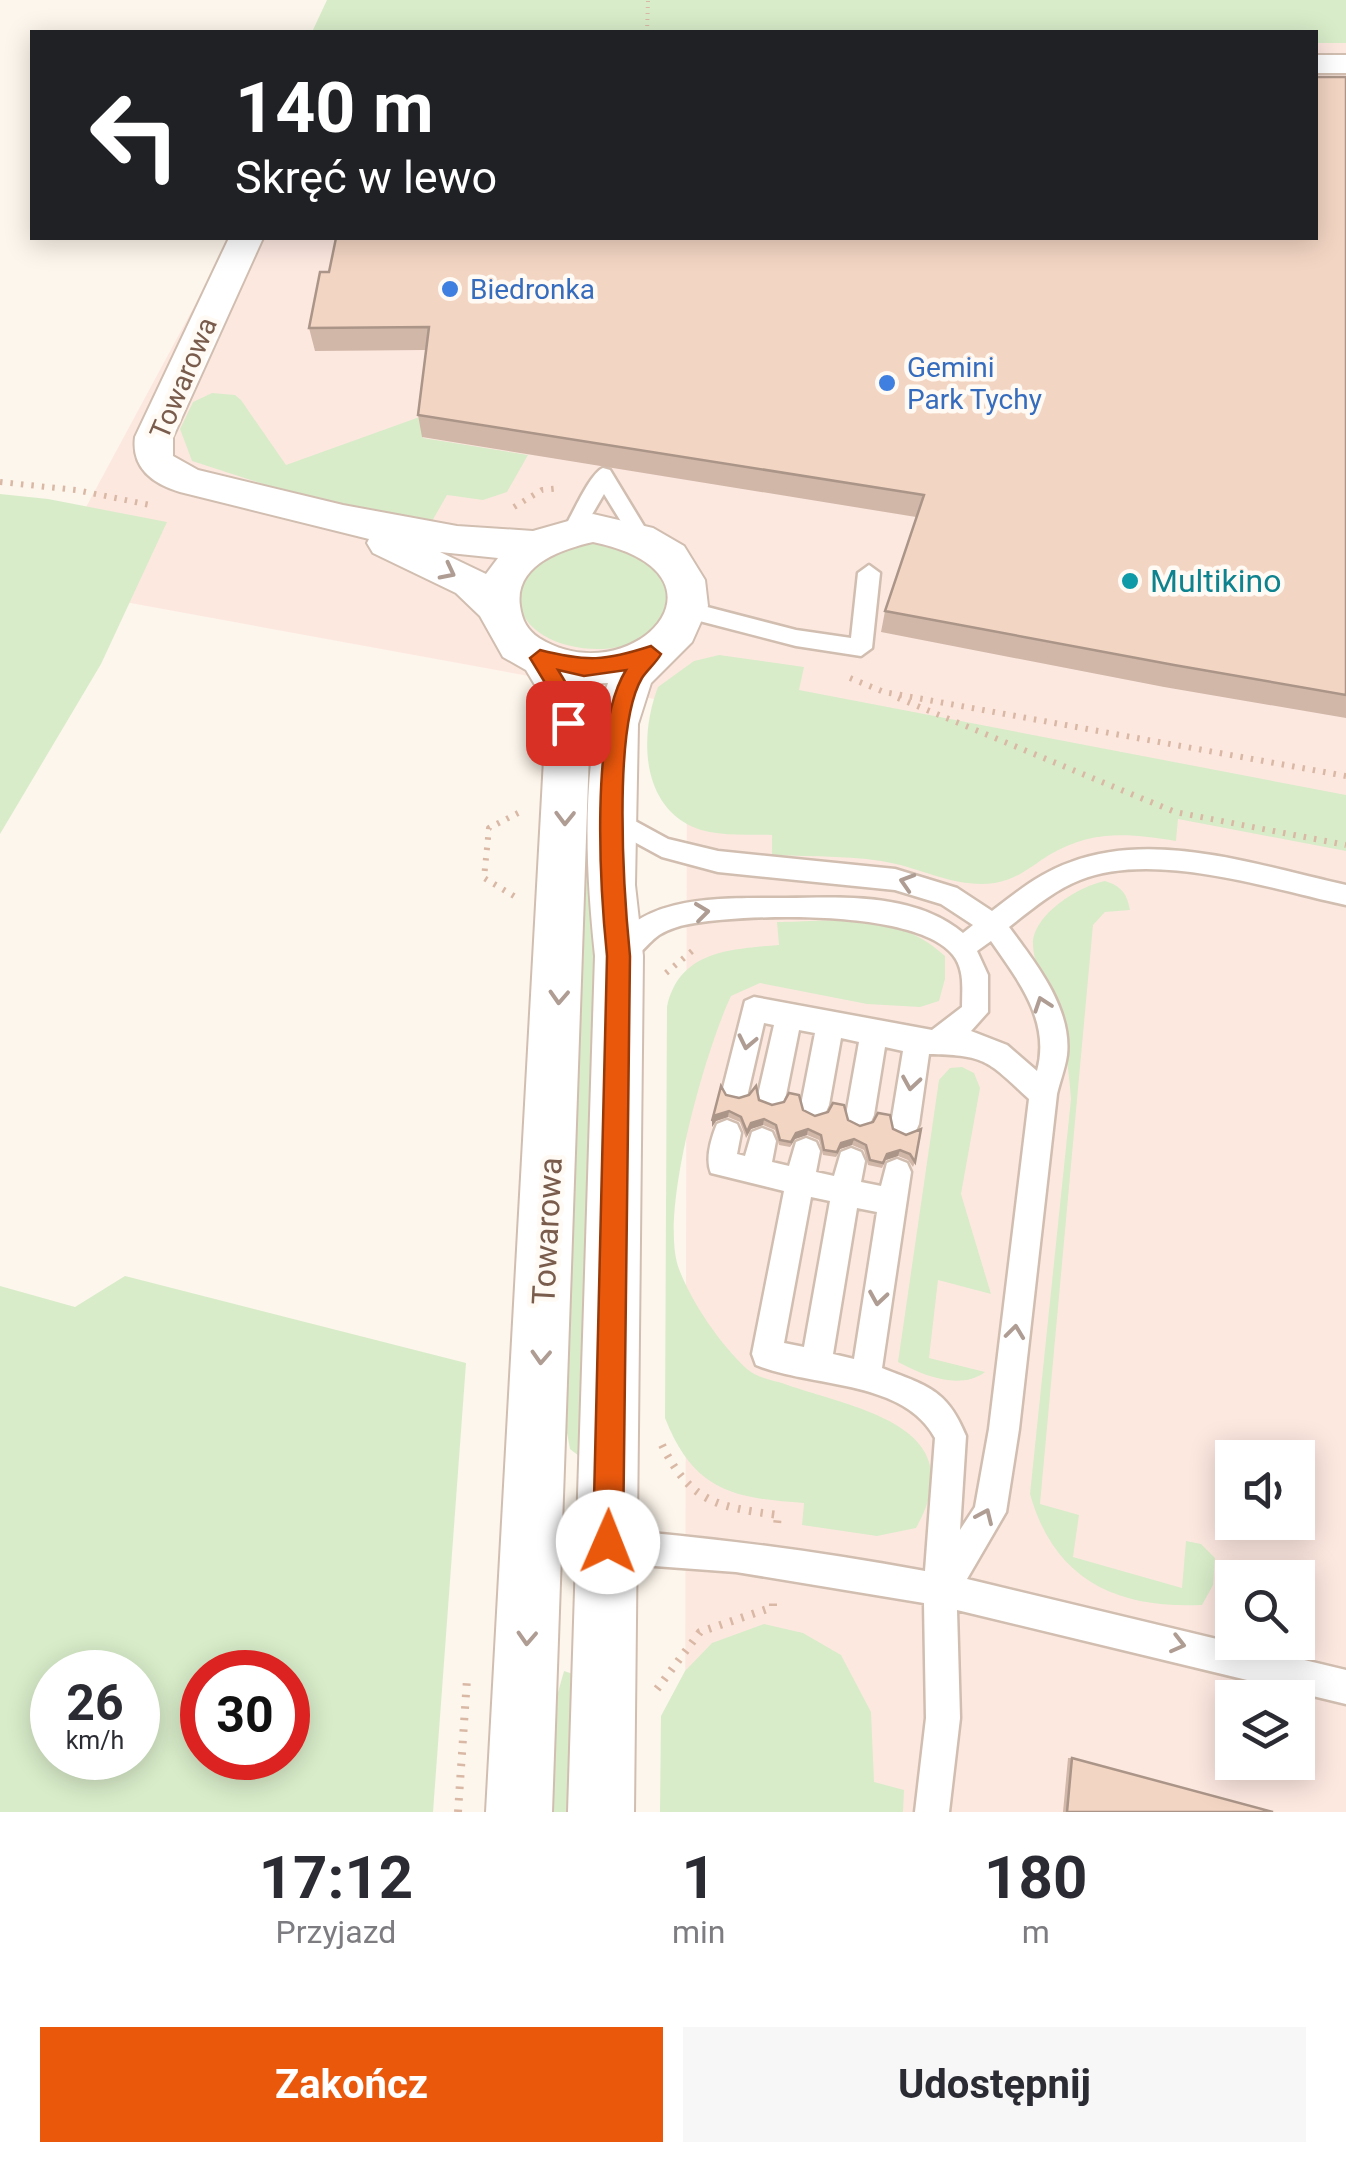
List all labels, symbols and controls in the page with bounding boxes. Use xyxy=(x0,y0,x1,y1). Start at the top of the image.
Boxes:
text: 140 m xyxy=(235,67,434,149)
icon: left xyxy=(70,70,200,200)
text: Skręć w lewo xyxy=(235,151,497,204)
place label: Biedronka xyxy=(470,273,595,306)
marker: Biedronka xyxy=(439,278,461,300)
street label: Towarowa xyxy=(143,312,224,444)
place label: Gemini Park Tychy xyxy=(907,351,1042,416)
marker: Gemini Park Tychy xyxy=(876,372,898,394)
one-way arrow xyxy=(438,560,456,579)
place label: Multikino xyxy=(1150,562,1282,600)
marker: Multikino xyxy=(1119,570,1141,592)
pin xyxy=(526,681,611,766)
icon: arrive xyxy=(541,696,596,751)
one-way arrow xyxy=(555,811,576,827)
one-way arrow xyxy=(899,873,916,894)
one-way arrow xyxy=(694,902,710,923)
one-way arrow xyxy=(548,990,569,1006)
one-way arrow xyxy=(1033,997,1054,1014)
one-way arrow xyxy=(738,1033,759,1050)
one-way arrow xyxy=(902,1075,923,1091)
street label: Towarowa xyxy=(524,1156,570,1306)
one-way arrow xyxy=(868,1290,889,1307)
one-way arrow xyxy=(1004,1324,1025,1340)
one-way arrow xyxy=(531,1350,552,1366)
map controls xyxy=(1215,1440,1315,1780)
button: sound xyxy=(1215,1440,1315,1540)
position arrow xyxy=(556,1490,660,1594)
one-way arrow xyxy=(973,1508,993,1526)
button: search xyxy=(1215,1560,1315,1660)
one-way arrow xyxy=(517,1630,538,1646)
one-way arrow xyxy=(1169,1632,1186,1653)
speed limit sign: 30 xyxy=(180,1650,310,1780)
text: 26 xyxy=(66,1674,124,1732)
button: layers xyxy=(1215,1680,1315,1780)
text: km/h xyxy=(66,1726,124,1755)
text: 17:12 xyxy=(259,1842,413,1913)
text: 1 xyxy=(681,1842,716,1913)
text: 180 xyxy=(984,1842,1087,1913)
text: Przyjazd xyxy=(276,1913,396,1951)
text: min xyxy=(672,1913,725,1951)
text: m xyxy=(1022,1913,1050,1951)
button: Zakończ xyxy=(40,2027,663,2142)
button: Udostępnij xyxy=(683,2027,1306,2142)

